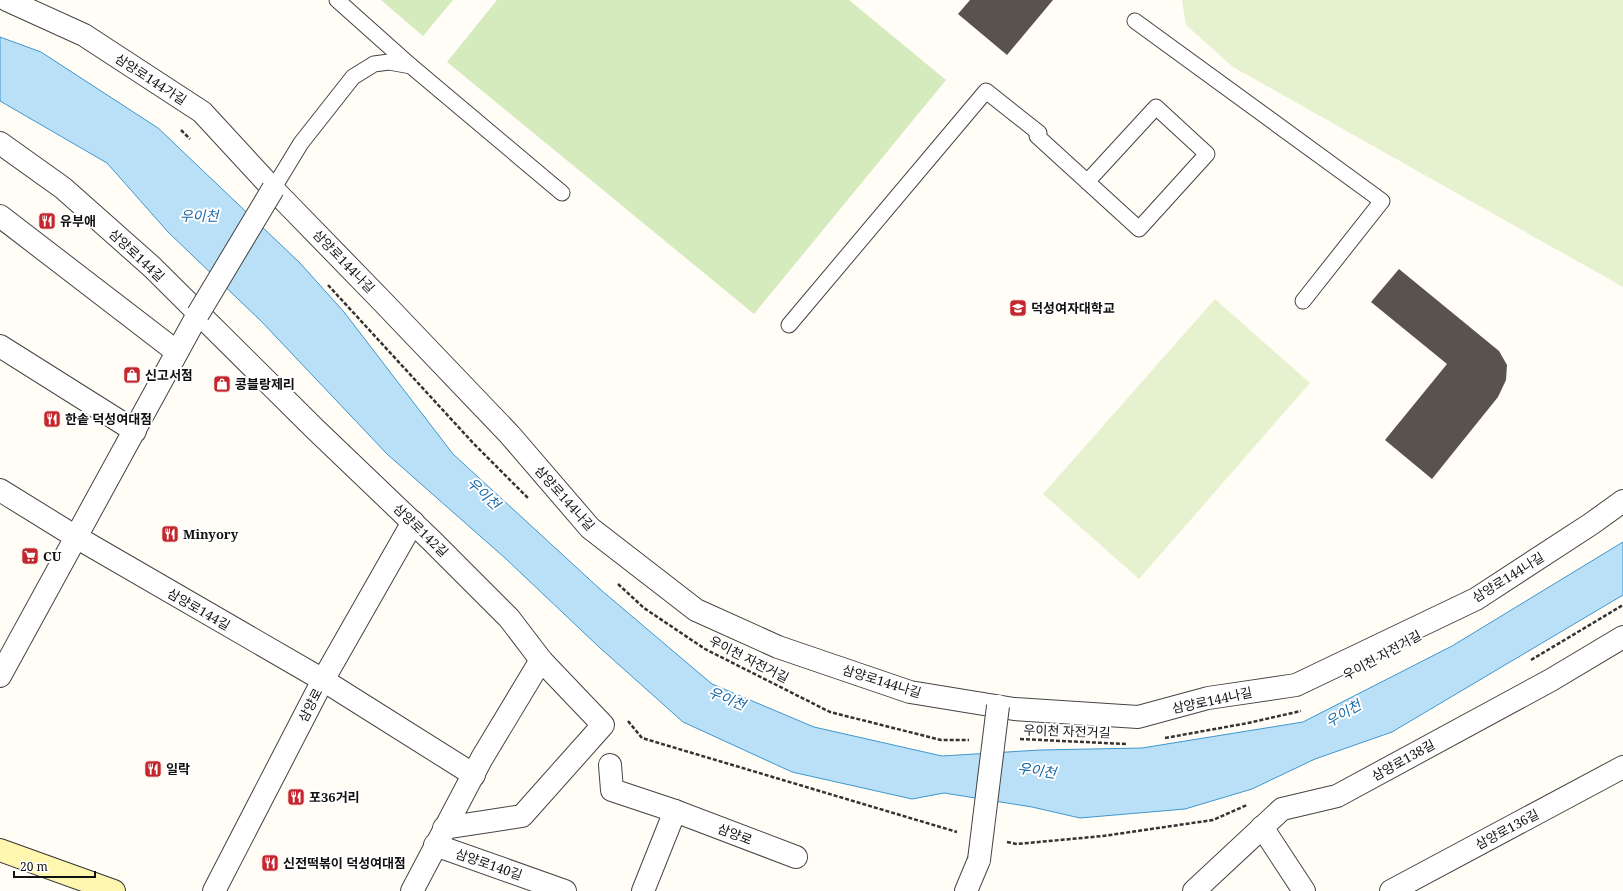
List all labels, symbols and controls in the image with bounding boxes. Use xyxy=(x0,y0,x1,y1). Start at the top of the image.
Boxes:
street label: 삼양로144가길 xyxy=(112,49,190,109)
water label: 우이천 xyxy=(180,206,219,225)
restaurant icon: 유부애 xyxy=(37,211,57,231)
place label: 유부애 xyxy=(60,212,96,230)
street label: 삼양로144길 xyxy=(105,225,169,285)
street label: 삼양로144나길 xyxy=(309,225,379,297)
school or university icon: 덕성여자대학교 xyxy=(1008,298,1028,318)
place label: 덕성여자대학교 xyxy=(1031,299,1115,317)
shop icon: 신고서점 xyxy=(122,365,142,385)
place label: 신고서점 xyxy=(145,366,193,384)
shop icon: 콩블랑제리 xyxy=(212,374,232,394)
place label: 콩블랑제리 xyxy=(235,375,295,393)
restaurant icon: 한솥 덕성여대점 xyxy=(42,409,62,429)
place label: 한솥 덕성여대점 xyxy=(65,410,152,428)
street label: 삼양로144나길 xyxy=(531,462,599,534)
water label: 우이천 xyxy=(463,473,505,514)
street label: 삼양로142길 xyxy=(390,499,452,561)
restaurant icon: Minyory xyxy=(160,524,180,544)
place label: Minyory xyxy=(183,525,239,543)
supermarket icon: CU xyxy=(20,546,40,566)
place label: CU xyxy=(43,547,62,565)
street label: 삼양로144나길 xyxy=(1469,548,1547,606)
street label: 삼양로144길 xyxy=(164,584,234,634)
street label: 우이천 자전거길 xyxy=(1340,626,1424,684)
street label: 우이천 자전거길 xyxy=(706,631,792,687)
street label: 삼양로144나길 xyxy=(840,660,924,702)
water label: 우이천 xyxy=(706,682,750,714)
street label: 삼양로144나길 xyxy=(1170,683,1254,717)
street label: 삼양로 xyxy=(294,685,326,725)
water label: 우이천 xyxy=(1322,694,1365,731)
street label: 우이천 자전거길 xyxy=(1023,720,1111,742)
street label: 삼양로138길 xyxy=(1368,735,1438,785)
water label: 우이천 xyxy=(1017,758,1059,782)
restaurant icon: 일락 xyxy=(143,759,163,779)
place label: 일락 xyxy=(166,760,190,778)
restaurant icon: 포36거리 xyxy=(286,787,306,807)
place label: 포36거리 xyxy=(309,788,360,806)
street label: 삼양로136길 xyxy=(1472,805,1542,853)
street label: 삼양로 xyxy=(715,819,755,849)
street label: 삼양로140길 xyxy=(453,844,525,884)
scale bar xyxy=(14,853,95,879)
restaurant icon: 신전떡볶이 덕성여대점 xyxy=(260,853,280,873)
place label: 신전떡볶이 덕성여대점 xyxy=(283,854,406,872)
text: 20 m xyxy=(20,858,48,875)

